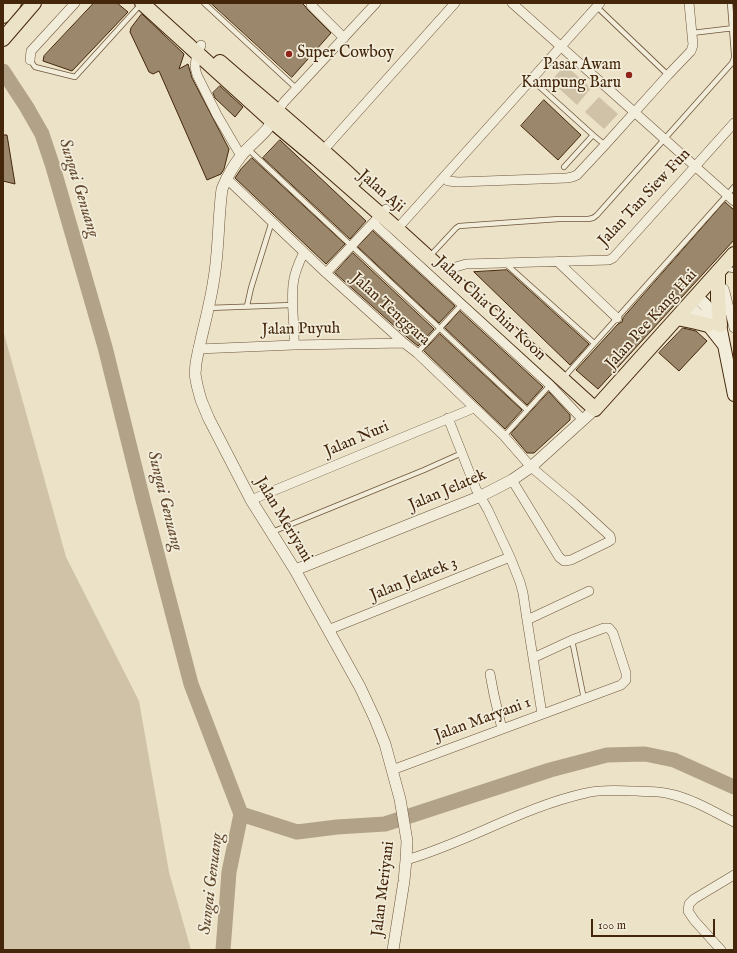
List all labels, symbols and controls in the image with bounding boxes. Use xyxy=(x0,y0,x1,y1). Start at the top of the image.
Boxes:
place label: Super Cowboy xyxy=(297,44,394,64)
marker: Super Cowboy xyxy=(284,49,294,59)
place label: Pasar Awam Kampung Baru xyxy=(521,56,621,94)
marker: Pasar Awam Kampung Baru xyxy=(624,70,634,80)
water label: Sungai Genuang xyxy=(53,136,103,240)
street label: Jalan Tan Siew Fun xyxy=(595,145,695,251)
street label: Jalan Aji xyxy=(354,167,408,217)
street label: Jalan Chia Chin Koon xyxy=(431,253,549,365)
street label: Jalan Pee Kang Hai xyxy=(602,266,702,374)
street label: Jalan Tenggara xyxy=(347,270,433,350)
street label: Jalan Puyuh xyxy=(262,320,340,340)
street label: Jalan Nuri xyxy=(322,418,392,462)
water label: Sungai Genuang xyxy=(142,449,186,553)
street label: Jalan Jelatek xyxy=(406,466,490,516)
street label: Jalan Meriyani xyxy=(250,474,316,566)
street label: Jalan Jelatek 3 xyxy=(368,554,460,606)
street label: Jalan Maryani 1 xyxy=(432,694,534,746)
water label: Sungai Genuang xyxy=(196,832,228,936)
street label: Jalan Meriyani xyxy=(369,840,399,938)
scale bar xyxy=(593,911,717,937)
text: 100 m xyxy=(598,918,626,933)

